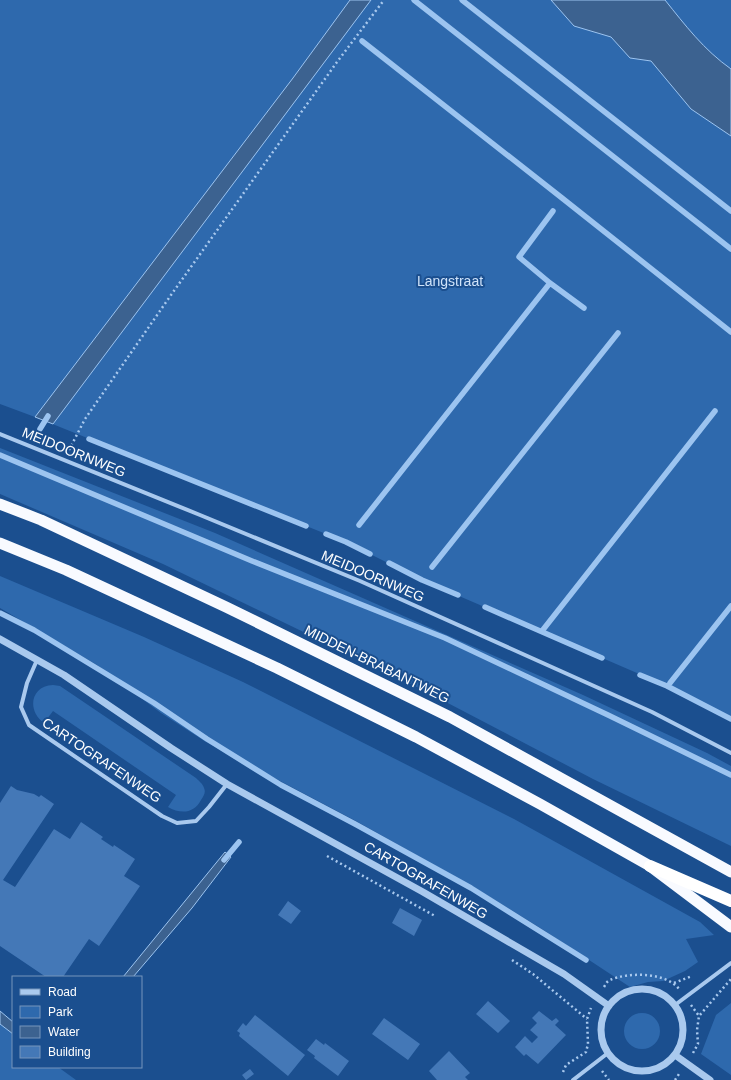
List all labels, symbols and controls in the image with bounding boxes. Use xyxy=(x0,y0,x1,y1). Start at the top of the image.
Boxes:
park label: Langstraat xyxy=(417,273,483,289)
street label: MEIDOORNWEG xyxy=(20,424,128,480)
street label: MEIDOORNWEG xyxy=(319,547,427,605)
street label: MIDDEN-BRABANTWEG xyxy=(302,622,452,706)
street label: CARTOGRAFENWEG xyxy=(39,714,165,806)
street label: CARTOGRAFENWEG xyxy=(361,838,491,922)
legend xyxy=(12,976,142,1068)
text: Road xyxy=(48,985,77,999)
text: Park xyxy=(48,1005,74,1019)
text: Water xyxy=(48,1025,80,1039)
text: Building xyxy=(48,1045,91,1059)

